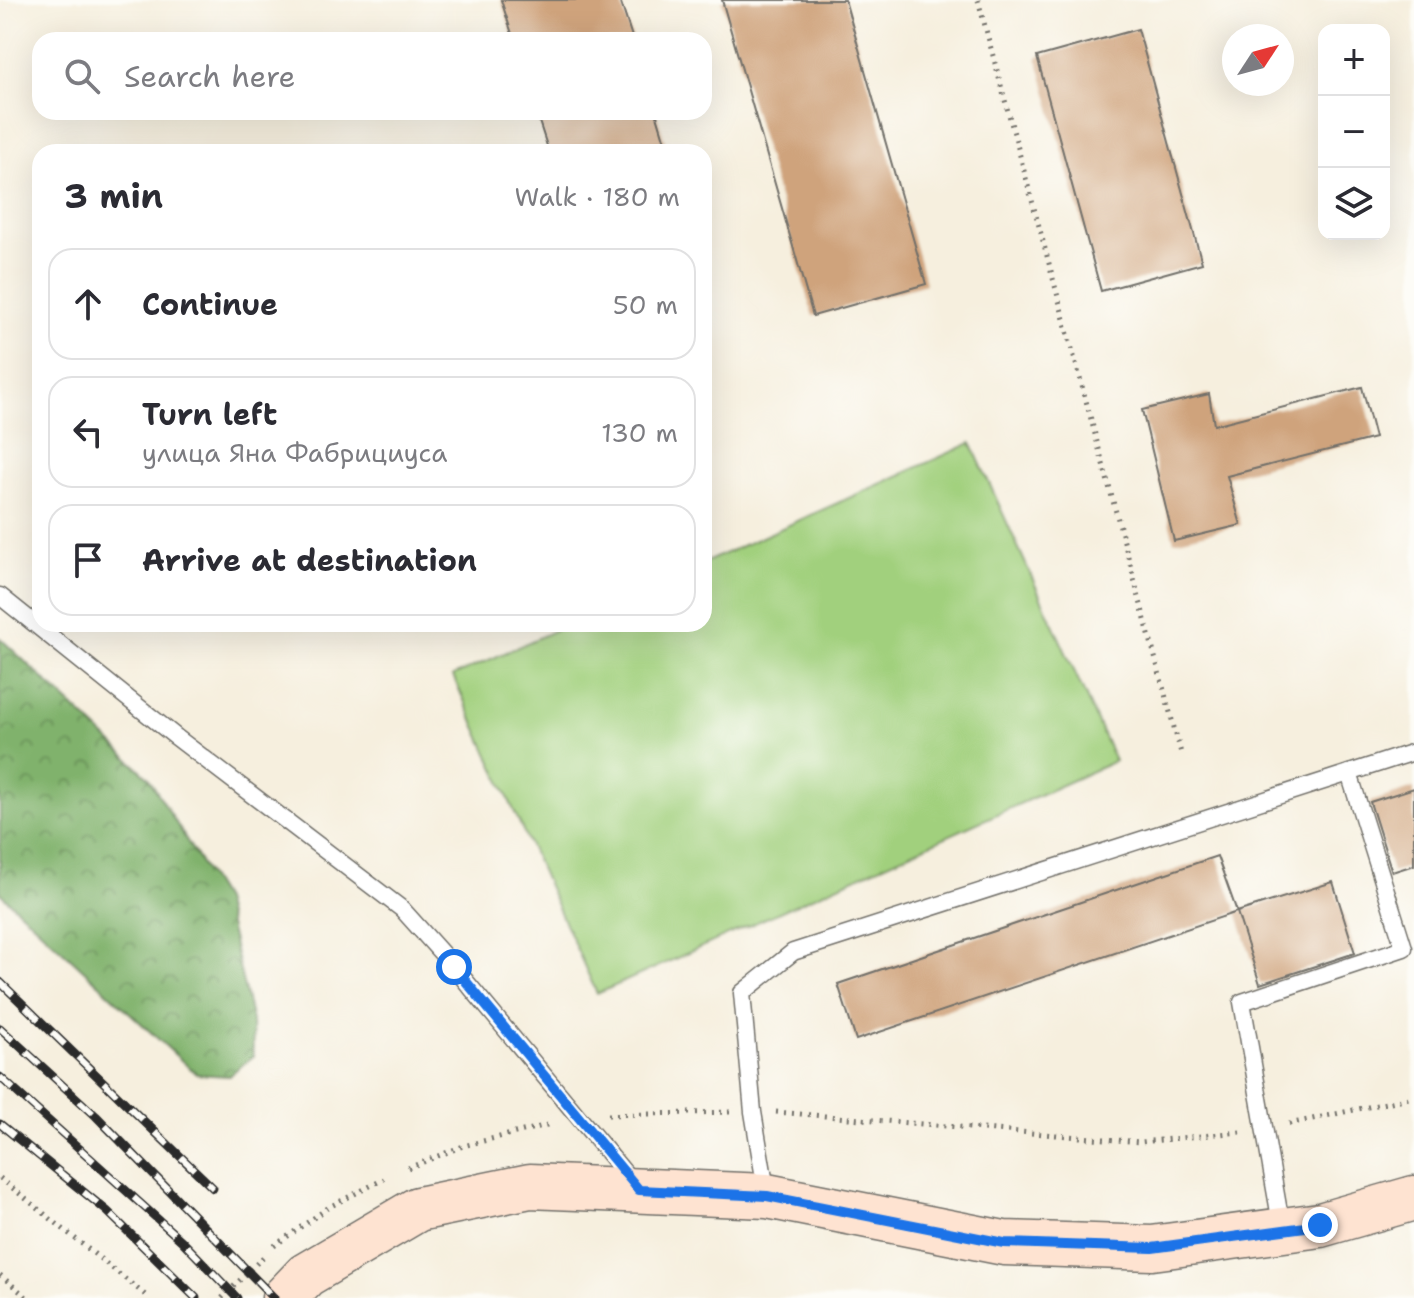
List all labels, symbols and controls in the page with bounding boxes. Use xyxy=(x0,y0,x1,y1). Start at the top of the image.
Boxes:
north arrow xyxy=(1222,24,1294,96)
map controls xyxy=(1318,24,1390,240)
button: + xyxy=(1318,24,1390,96)
search box xyxy=(32,32,712,120)
icon: search xyxy=(60,54,104,98)
text: Search here xyxy=(124,56,295,97)
button: − xyxy=(1318,96,1390,168)
button: layers xyxy=(1318,168,1390,240)
text: 3 min xyxy=(64,173,163,219)
text: Walk · 180 m xyxy=(515,179,680,214)
icon: ahead xyxy=(66,282,110,326)
text: Continue xyxy=(142,284,278,325)
text: 50 m xyxy=(613,287,678,322)
text: Turn left xyxy=(142,394,277,435)
icon: left xyxy=(66,410,110,454)
text: 130 m xyxy=(601,415,678,450)
text: улица Яна Фабрициуса xyxy=(142,435,447,470)
icon: arrive xyxy=(66,538,110,582)
text: Arrive at destination xyxy=(142,540,477,581)
route start xyxy=(436,949,472,985)
route end xyxy=(1302,1207,1338,1243)

